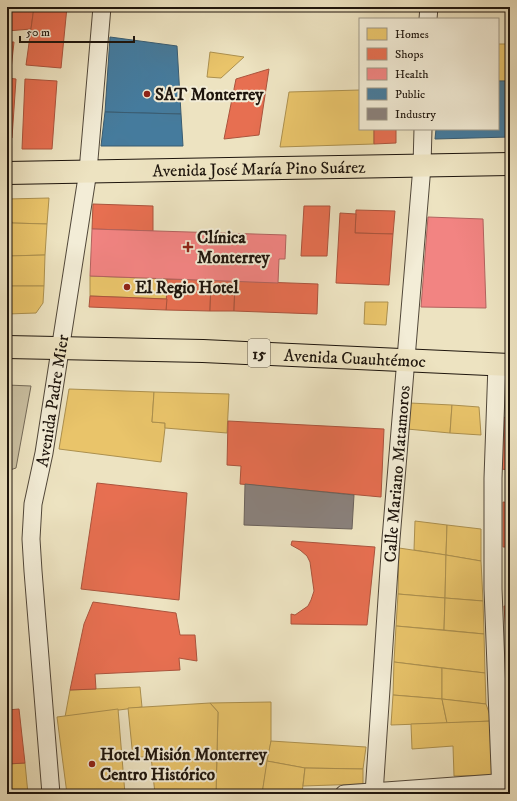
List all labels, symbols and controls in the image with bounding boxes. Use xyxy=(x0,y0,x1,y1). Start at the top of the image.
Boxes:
scale bar xyxy=(20,18,134,44)
legend xyxy=(359,18,499,130)
text: 50 m xyxy=(26,25,50,40)
text: Homes xyxy=(395,27,429,42)
text: Shops xyxy=(395,47,423,62)
text: Health xyxy=(395,67,429,82)
place label: SAT Monterrey xyxy=(155,84,264,106)
text: Public xyxy=(395,87,425,102)
marker: SAT Monterrey xyxy=(142,89,152,99)
text: Industry xyxy=(395,107,436,122)
street label: Avenida José María Pino Suárez xyxy=(152,157,366,182)
place label: Clínica Monterrey xyxy=(197,227,271,269)
marker: Clínica Monterrey xyxy=(182,241,194,253)
place label: El Regio Hotel xyxy=(135,277,239,299)
marker: El Regio Hotel xyxy=(122,282,132,292)
street label: Avenida Padre Mier xyxy=(31,332,74,469)
road number: 15 xyxy=(248,339,270,367)
street label: Avenida Cuauhtémoc xyxy=(283,345,426,373)
street label: Calle Mariano Matamoros xyxy=(379,384,416,563)
place label: Hotel Misión Monterrey Centro Histórico xyxy=(100,744,268,786)
marker: Hotel Misión Monterrey Centro Histórico xyxy=(87,759,97,769)

